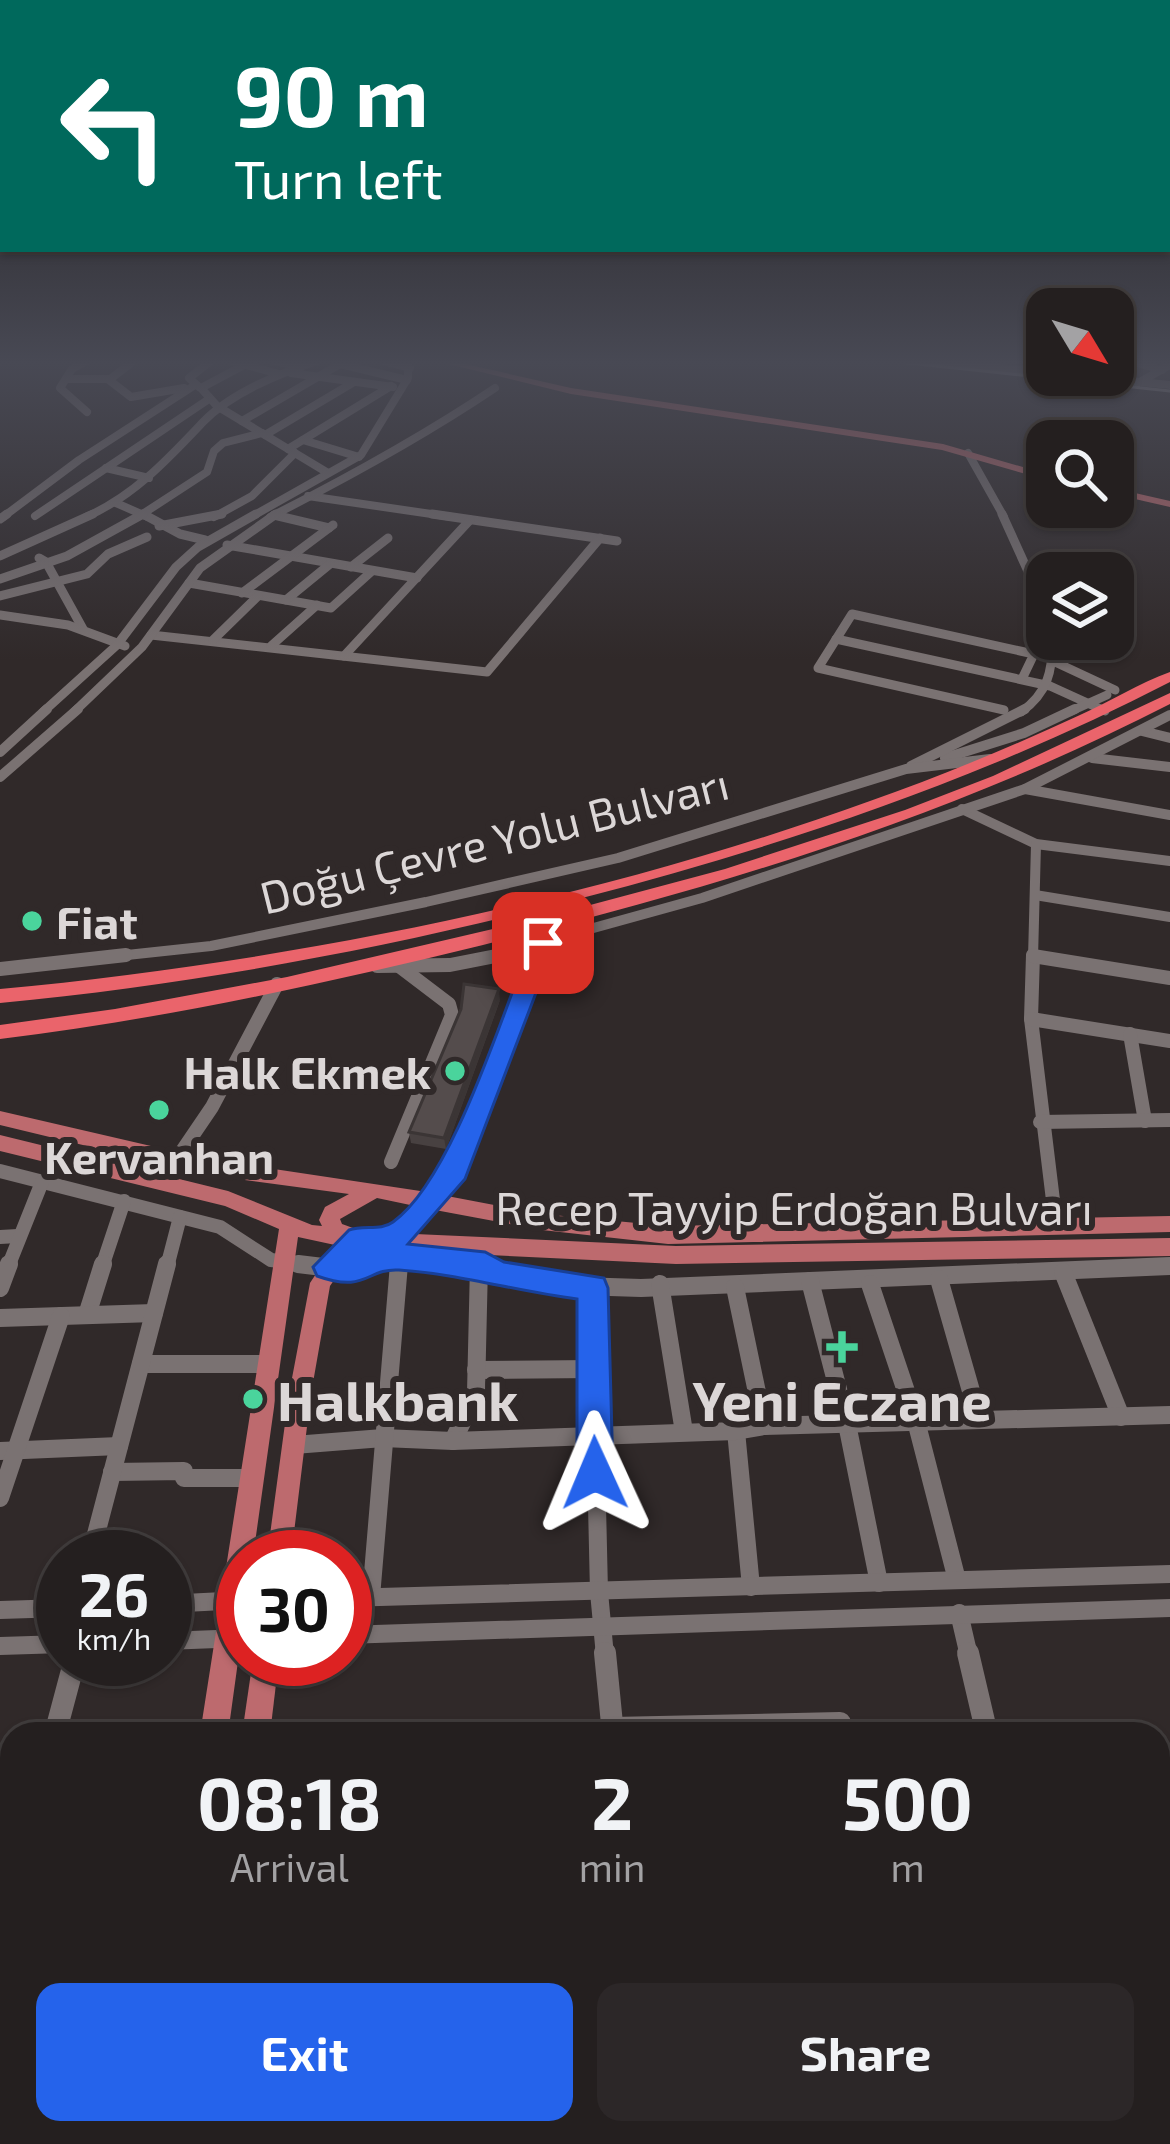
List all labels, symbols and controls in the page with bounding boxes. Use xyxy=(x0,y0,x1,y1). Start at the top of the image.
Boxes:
text: 90 m xyxy=(234,43,429,144)
icon: left xyxy=(36,48,192,204)
text: Turn left xyxy=(234,145,443,210)
north arrow xyxy=(1026,288,1134,396)
map controls xyxy=(1026,288,1134,660)
button: search xyxy=(1026,420,1134,528)
button: layers xyxy=(1026,552,1134,660)
street label: Doğu Çevre Yolu Bulvarı xyxy=(254,755,735,926)
pin xyxy=(492,892,594,994)
place label: Fiat xyxy=(56,894,138,948)
marker: Fiat xyxy=(19,908,45,934)
icon: arrive xyxy=(510,910,576,976)
place label: Halk Ekmek xyxy=(183,1044,431,1098)
marker: Halk Ekmek xyxy=(442,1058,468,1084)
marker: Kervanhan xyxy=(146,1097,172,1123)
place label: Kervanhan xyxy=(44,1129,274,1183)
street label: Recep Tayyip Erdoğan Bulvarı xyxy=(495,1180,1093,1234)
marker: Yeni Eczane xyxy=(829,1334,855,1360)
place label: Halkbank xyxy=(277,1367,519,1432)
place label: Yeni Eczane xyxy=(692,1367,992,1432)
marker: Halkbank xyxy=(240,1386,266,1412)
position arrow xyxy=(532,1410,658,1536)
speed limit sign: 30 xyxy=(216,1530,372,1686)
text: 26 xyxy=(79,1557,149,1629)
text: km/h xyxy=(77,1620,151,1656)
text: 08:18 xyxy=(197,1758,382,1844)
text: 2 xyxy=(591,1758,633,1844)
text: 500 xyxy=(842,1758,973,1844)
text: Arrival xyxy=(230,1843,349,1890)
text: min xyxy=(579,1843,645,1890)
text: m xyxy=(891,1843,925,1890)
button: Exit xyxy=(36,1983,573,2121)
button: Share xyxy=(597,1983,1134,2121)

